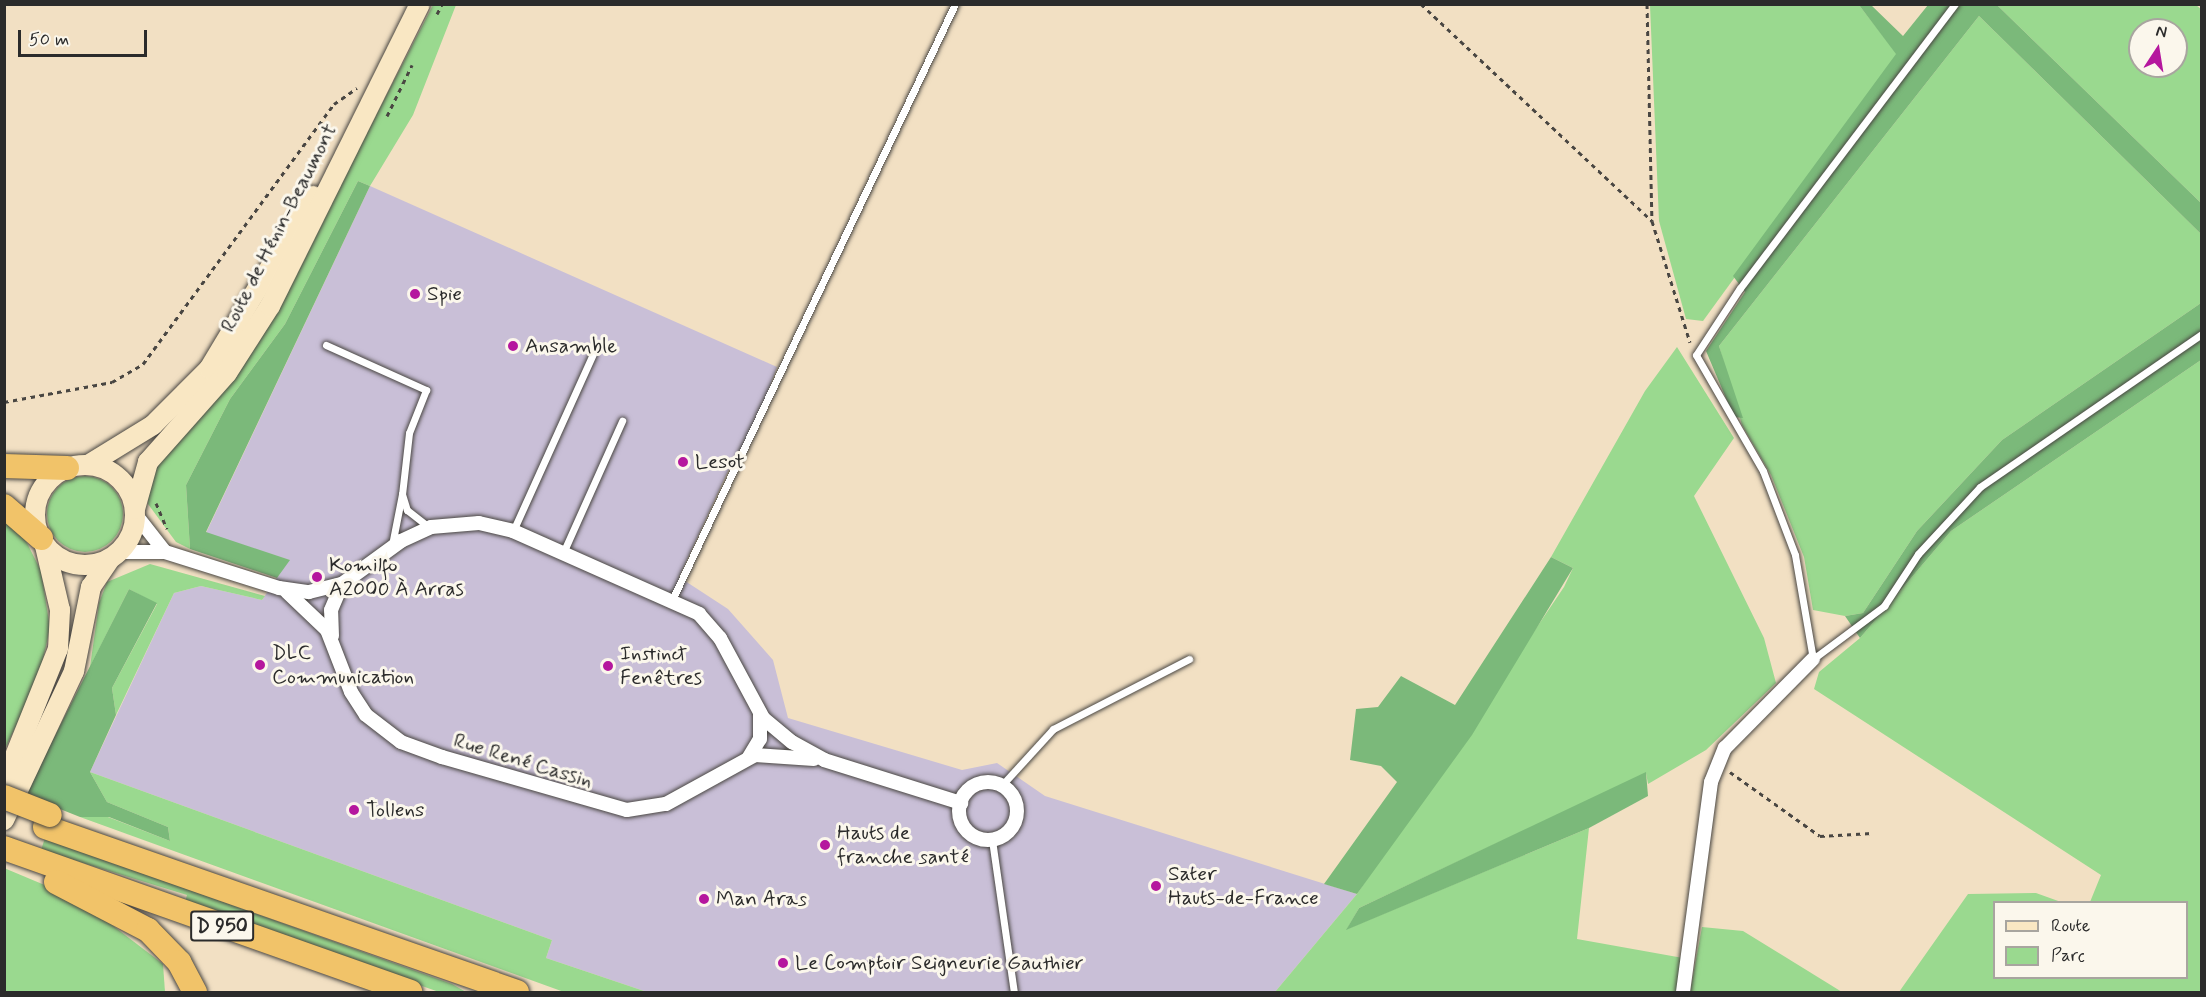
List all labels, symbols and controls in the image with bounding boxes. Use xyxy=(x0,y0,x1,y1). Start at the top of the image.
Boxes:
scale bar xyxy=(21,18,150,56)
north arrow xyxy=(2128,18,2188,78)
text: N xyxy=(2154,20,2169,43)
text: 50 m xyxy=(29,28,69,52)
street label: Route de Hénin-Beaumont xyxy=(216,120,342,336)
place label: Spie xyxy=(427,281,462,307)
marker: Spie xyxy=(408,287,422,301)
place label: Ansamble xyxy=(525,333,617,359)
marker: Ansamble xyxy=(506,339,520,353)
place label: Lesot xyxy=(695,449,745,475)
marker: Lesot xyxy=(676,455,690,469)
place label: Komilfo A2000 À Arras xyxy=(329,552,464,602)
marker: Komilfo A2000 À Arras xyxy=(310,570,324,584)
place label: DLC Communication xyxy=(272,640,414,690)
place label: Instinct Fenêtres xyxy=(620,641,702,691)
marker: DLC Communication xyxy=(253,658,267,672)
marker: Instinct Fenêtres xyxy=(601,659,615,673)
street label: Rue René Cassin xyxy=(450,728,596,794)
place label: Tollens xyxy=(366,797,424,823)
marker: Tollens xyxy=(347,803,361,817)
place label: Hauts de franche santé xyxy=(837,820,969,870)
marker: Hauts de franche santé xyxy=(818,838,832,852)
place label: Sater Hauts-de-France xyxy=(1168,861,1319,911)
marker: Sater Hauts-de-France xyxy=(1149,879,1163,893)
place label: Man Aras xyxy=(716,886,804,912)
marker: Man Aras xyxy=(697,892,711,906)
legend xyxy=(1993,901,2188,979)
road number: D 950 xyxy=(189,909,255,943)
text: Route xyxy=(2051,914,2090,938)
text: Parc xyxy=(2051,944,2085,968)
place label: Le Comptoir Seigneurie Gauthier xyxy=(795,950,1084,976)
marker: Le Comptoir Seigneurie Gauthier xyxy=(776,956,790,970)

